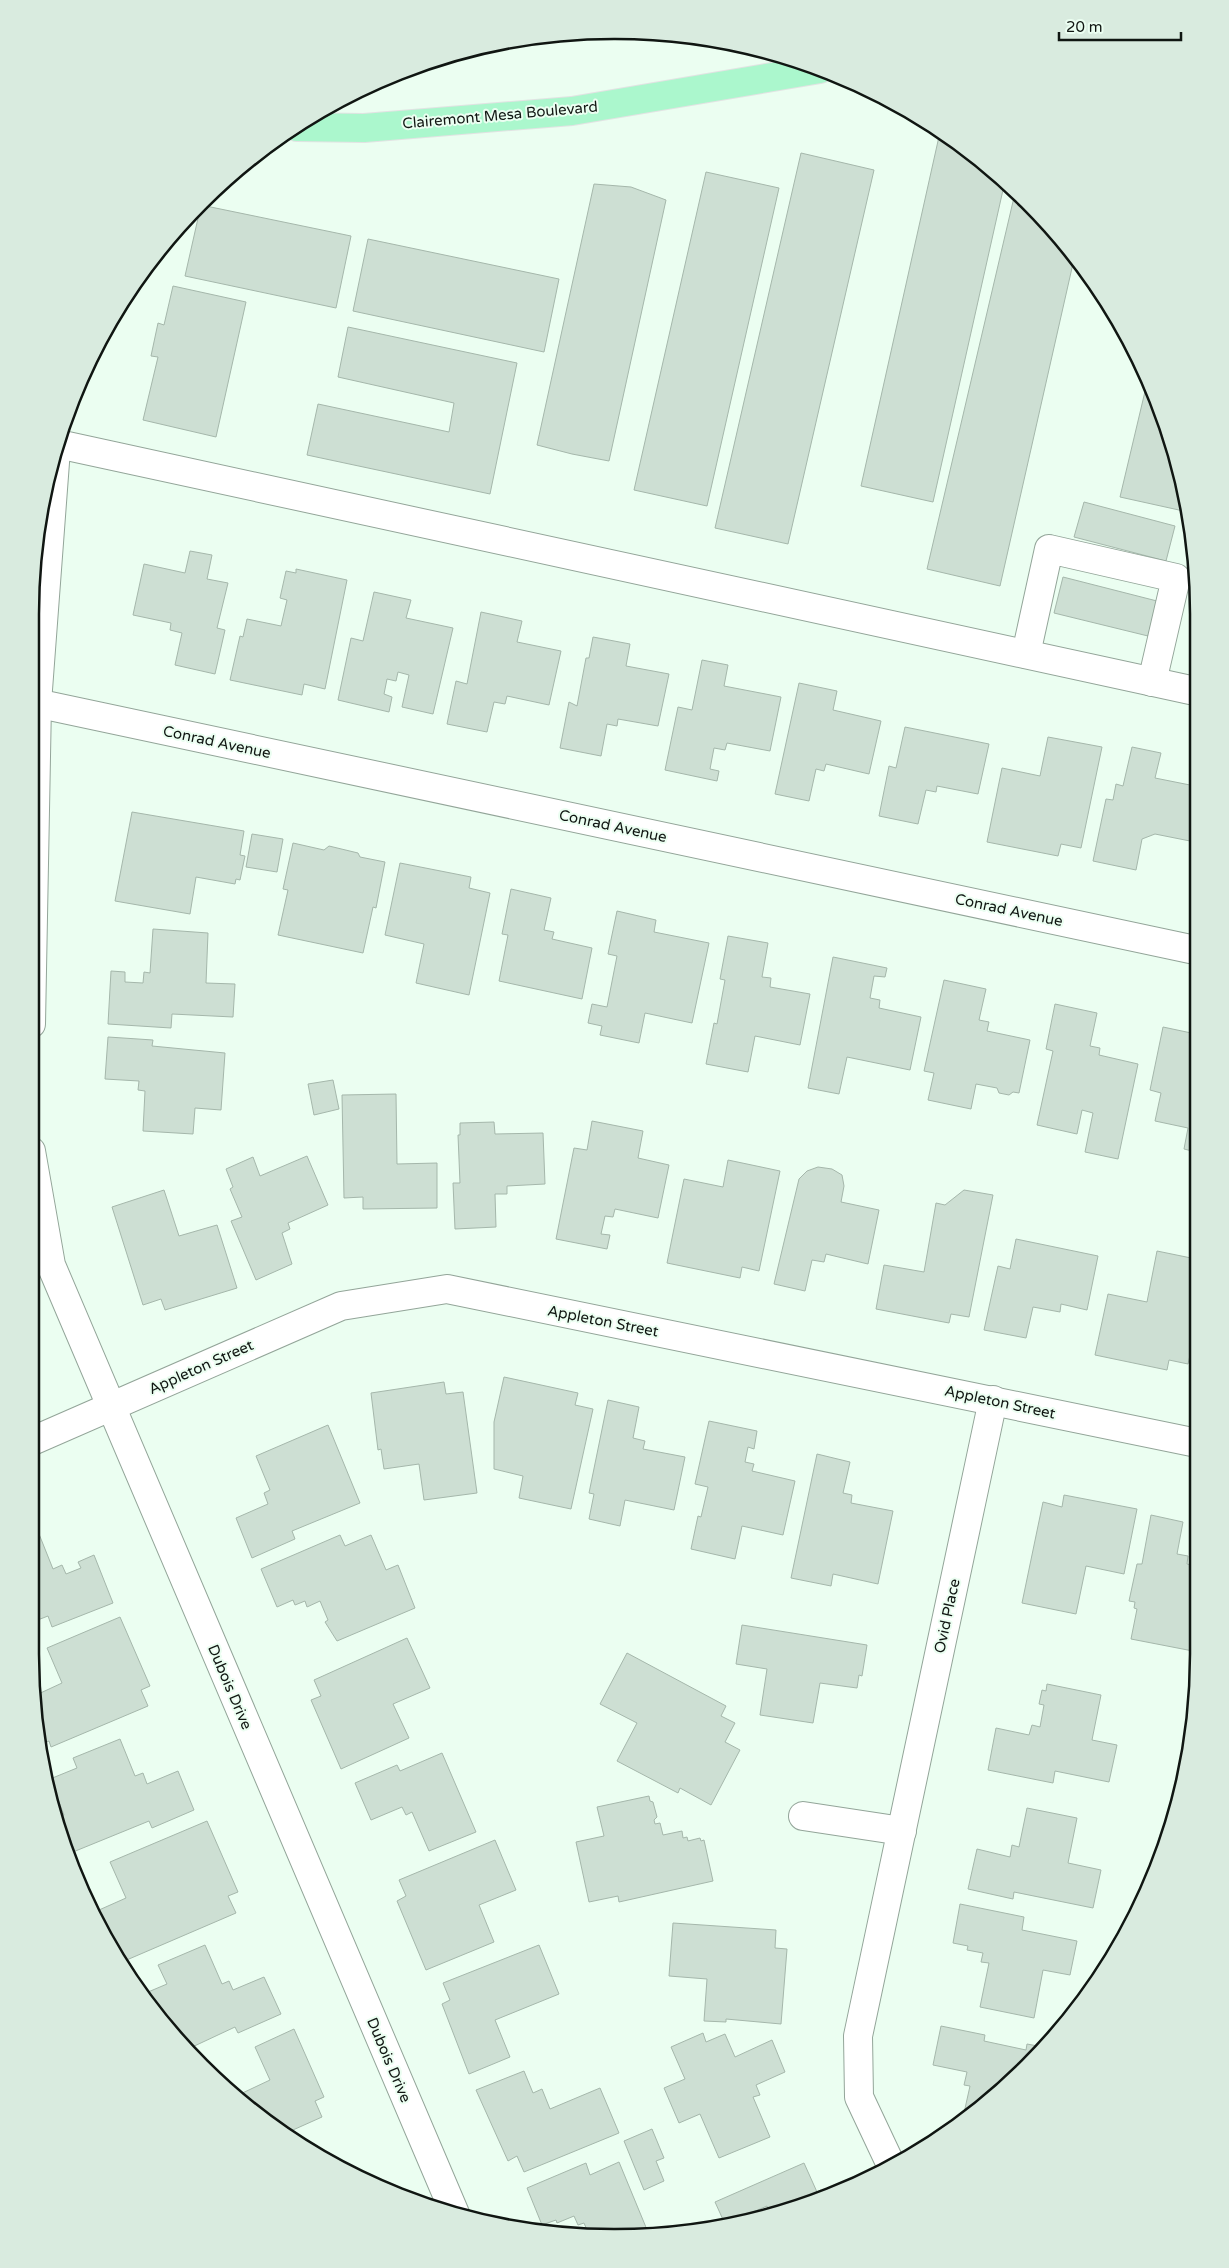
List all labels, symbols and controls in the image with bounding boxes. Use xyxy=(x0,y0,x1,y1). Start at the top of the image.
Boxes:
scale bar xyxy=(1059,10,1182,42)
text: 20 m xyxy=(1066,18,1103,36)
street label: Clairemont Mesa Boulevard xyxy=(402,97,598,133)
street label: Conrad Avenue xyxy=(161,722,273,762)
street label: Conrad Avenue xyxy=(557,806,669,846)
street label: Conrad Avenue xyxy=(953,890,1065,930)
street label: Appleton Street xyxy=(546,1301,660,1341)
street label: Appleton Street xyxy=(146,1336,256,1398)
street label: Appleton Street xyxy=(943,1381,1057,1423)
street label: Ovid Place xyxy=(930,1577,964,1655)
street label: Dubois Drive xyxy=(204,1642,256,1732)
street label: Dubois Drive xyxy=(363,2015,415,2105)

